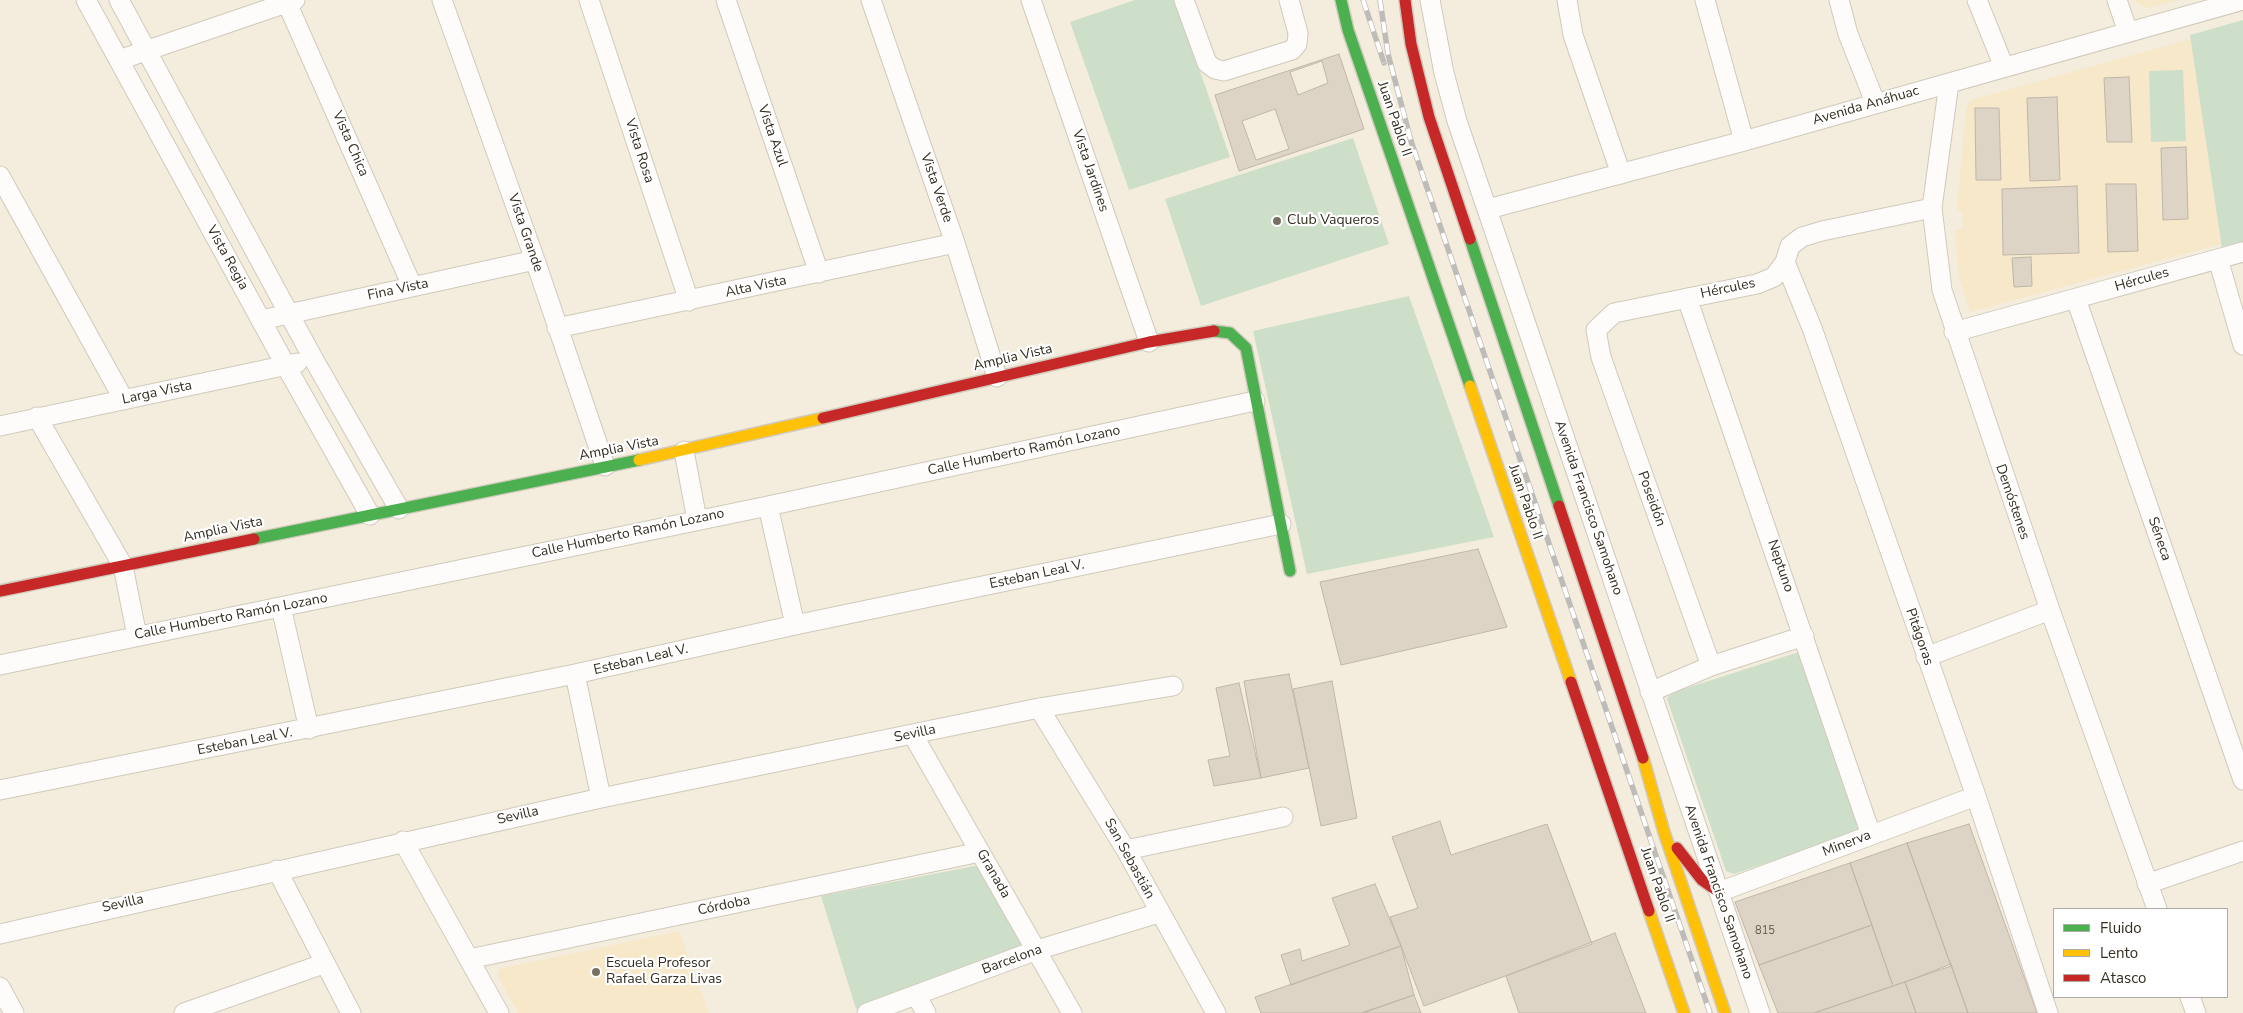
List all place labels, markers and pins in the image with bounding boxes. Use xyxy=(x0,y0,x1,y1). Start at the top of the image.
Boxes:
place label: Club Vaqueros xyxy=(1287,213,1379,229)
marker: Club Vaqueros xyxy=(1271,215,1283,227)
place label: Escuela Profesor Rafael Garza Livas xyxy=(606,956,722,989)
marker: Escuela Profesor Rafael Garza Livas xyxy=(590,966,602,978)

